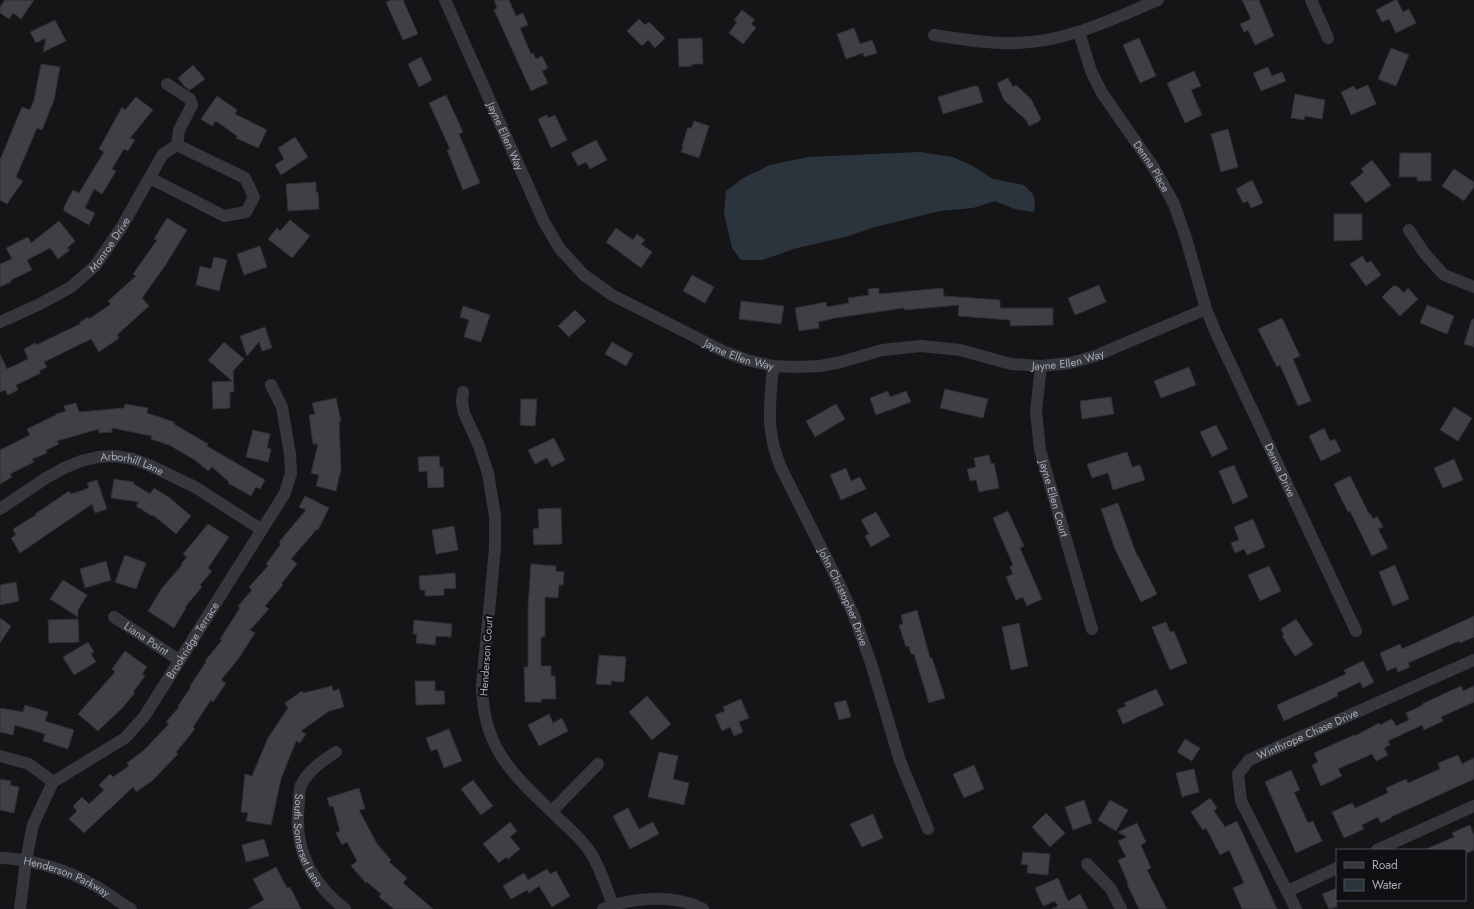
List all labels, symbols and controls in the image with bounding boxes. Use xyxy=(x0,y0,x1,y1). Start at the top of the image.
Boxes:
street label: Jayne Ellen Way xyxy=(483,98,528,173)
street label: Denna Place xyxy=(1129,137,1174,195)
street label: Monroe Drive xyxy=(85,214,134,276)
street label: Jayne Ellen Way xyxy=(700,334,776,374)
street label: Jayne Ellen Way xyxy=(1029,345,1107,374)
street label: Denna Drive xyxy=(1261,440,1300,500)
street label: Arborhill Lane xyxy=(100,448,167,479)
street label: Jayne Ellen Court xyxy=(1035,456,1073,539)
street label: John Christopher Drive xyxy=(814,543,872,648)
street label: Brookridge Terrace xyxy=(162,598,223,682)
street label: Henderson Court xyxy=(475,615,497,697)
street label: Liana Point xyxy=(121,618,172,659)
street label: Winthrope Chase Drive xyxy=(1254,704,1361,764)
street label: South Somerset Lane xyxy=(290,793,327,891)
legend xyxy=(1336,849,1466,901)
street label: Henderson Parkway xyxy=(22,852,113,901)
text: Road xyxy=(1372,856,1398,874)
text: Water xyxy=(1372,876,1403,894)

